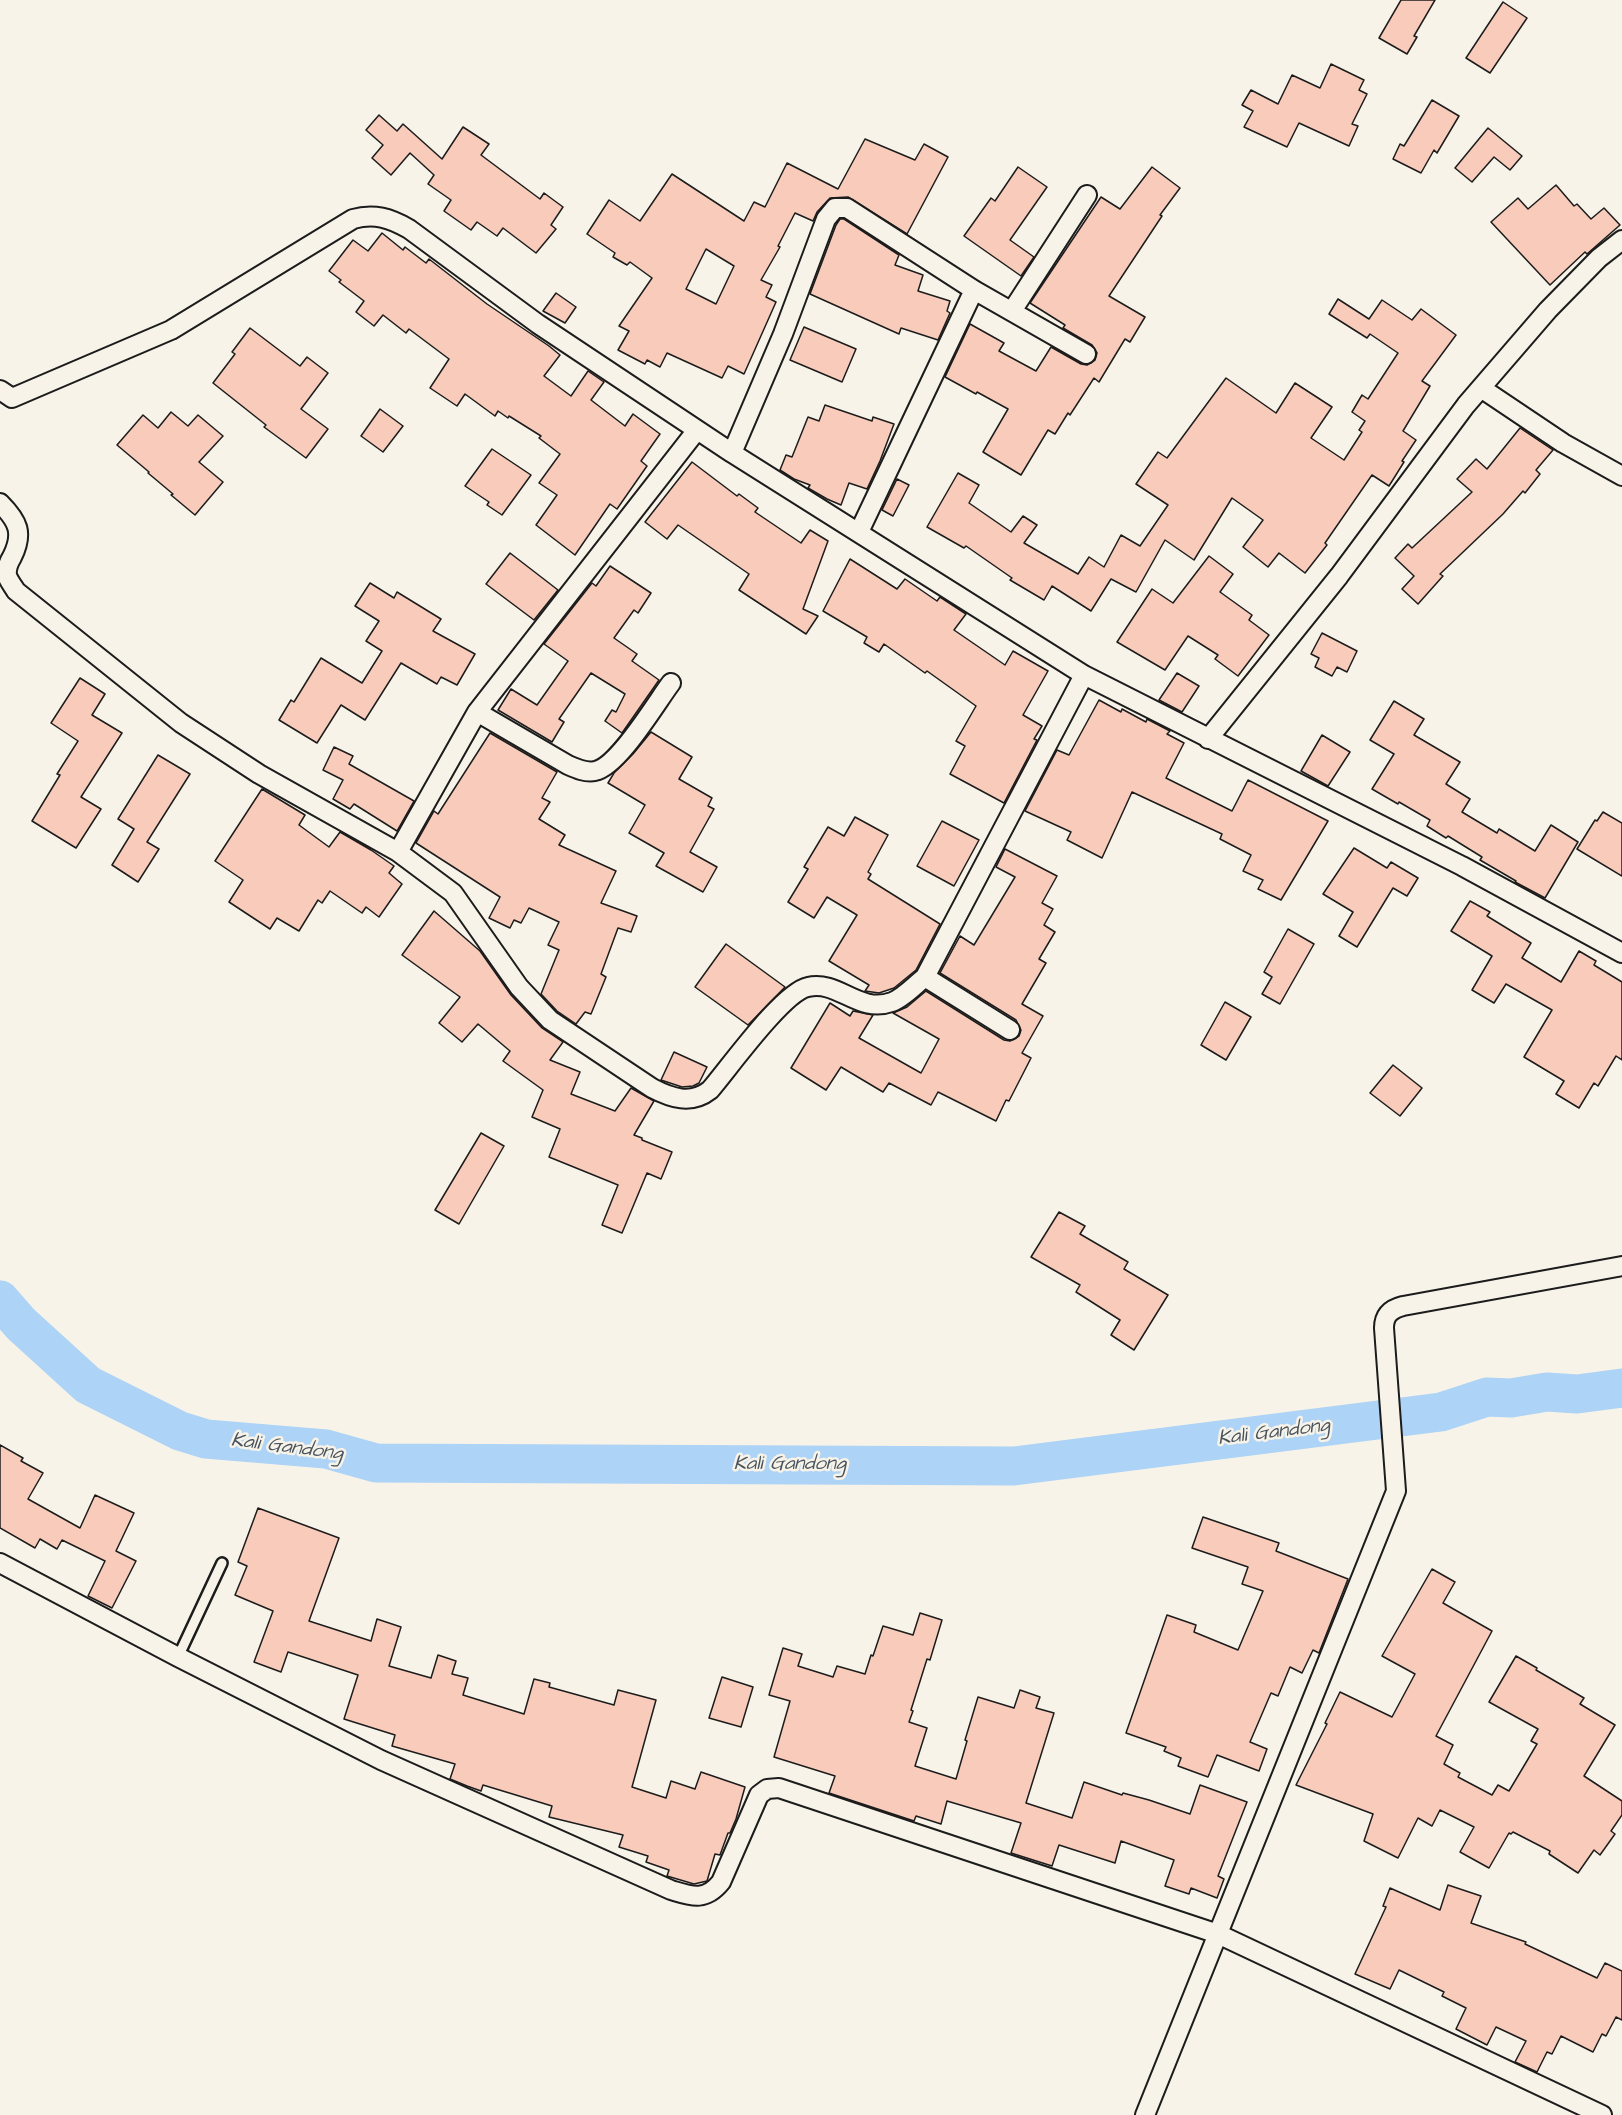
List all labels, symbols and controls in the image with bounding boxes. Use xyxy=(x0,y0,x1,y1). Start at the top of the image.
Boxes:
water label: Kali Gandong xyxy=(1217,1414,1331,1452)
water label: Kali Gandong xyxy=(230,1429,344,1467)
water label: Kali Gandong xyxy=(734,1453,846,1477)

